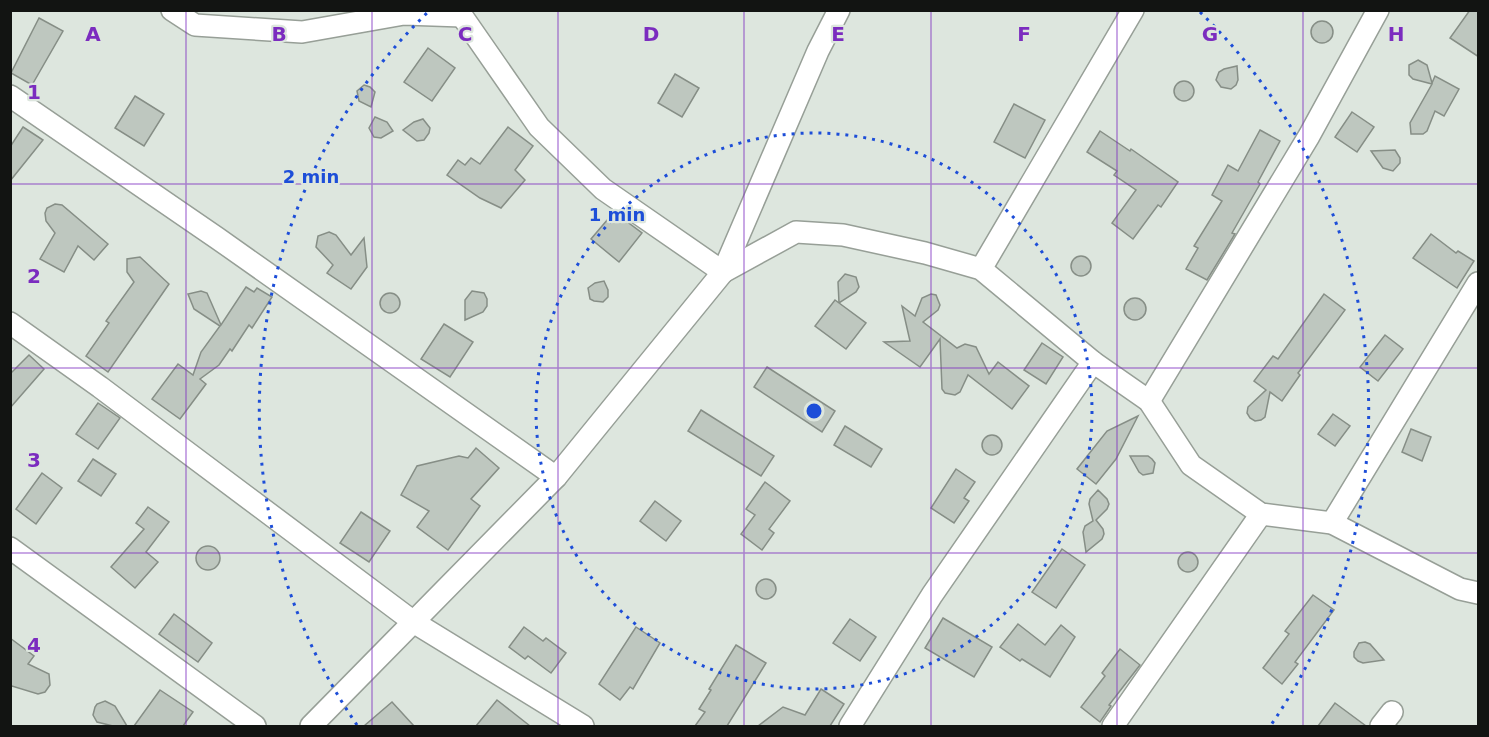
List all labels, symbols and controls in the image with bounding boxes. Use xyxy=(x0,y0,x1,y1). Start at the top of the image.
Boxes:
text: A xyxy=(85,22,101,46)
text: B xyxy=(271,22,287,46)
text: C xyxy=(458,22,472,46)
text: D xyxy=(643,22,659,46)
text: E xyxy=(831,22,845,46)
text: F xyxy=(1017,22,1031,46)
text: G xyxy=(1202,22,1218,46)
text: H xyxy=(1388,22,1404,46)
text: 1 xyxy=(27,80,41,104)
text: 2 min xyxy=(283,166,339,187)
text: 1 min xyxy=(589,204,645,225)
text: 2 xyxy=(27,264,41,288)
centre of rings xyxy=(804,401,824,421)
text: 3 xyxy=(27,448,41,472)
text: 4 xyxy=(27,633,41,657)

